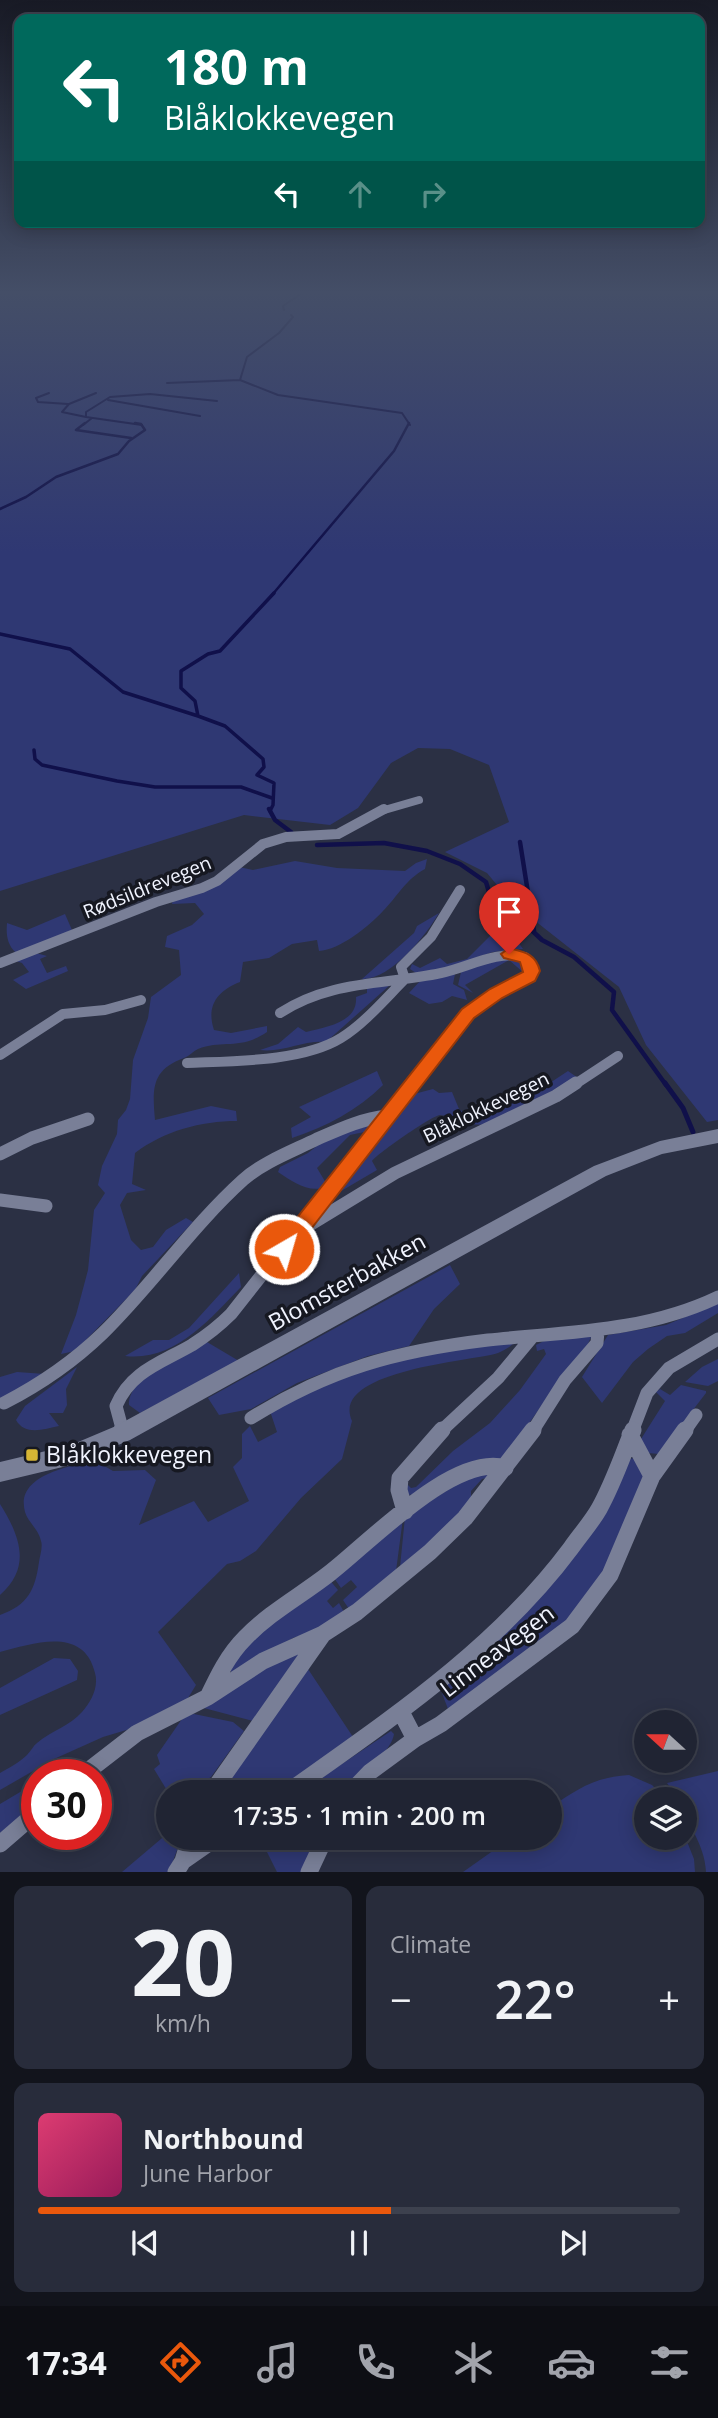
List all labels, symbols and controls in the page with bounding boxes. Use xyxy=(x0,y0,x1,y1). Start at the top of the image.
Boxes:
text: 180 m xyxy=(164,33,309,99)
icon: left xyxy=(49,42,140,133)
text: Blåklokkevegen xyxy=(164,96,395,139)
icon: left xyxy=(268,175,306,213)
icon: ahead xyxy=(341,175,379,213)
icon: right xyxy=(414,175,452,213)
street label: Rødsildrevegen xyxy=(79,849,215,925)
pin xyxy=(479,882,539,954)
icon: arrive xyxy=(490,893,528,931)
street label: Blåklokkevegen xyxy=(419,1065,553,1149)
position arrow xyxy=(247,1212,321,1286)
street label: Blomsterbakken xyxy=(262,1225,431,1338)
place label: Blåklokkevegen xyxy=(46,1438,212,1470)
marker: Blåklokkevegen xyxy=(24,1447,40,1463)
street label: Linneavegen xyxy=(433,1597,560,1704)
north arrow xyxy=(634,1710,696,1773)
map controls xyxy=(634,1710,697,1850)
speed limit sign: 30 xyxy=(21,1759,112,1850)
button: layers xyxy=(634,1787,697,1850)
text: 17:35 · 1 min · 200 m xyxy=(232,1797,486,1833)
text: 20 xyxy=(131,1899,235,2023)
text: Climate xyxy=(390,1928,471,1960)
text: 22° xyxy=(494,1963,576,2034)
text: − xyxy=(390,1973,412,2025)
text: + xyxy=(658,1973,680,2025)
text: km/h xyxy=(155,2007,211,2039)
text: Northbound xyxy=(143,2121,304,2157)
text: June Harbor xyxy=(143,2157,273,2189)
icon: previous xyxy=(126,2224,164,2262)
icon: pause xyxy=(340,2224,378,2262)
icon: next xyxy=(554,2224,592,2262)
icon: directions xyxy=(156,2338,205,2387)
icon: music xyxy=(253,2338,302,2387)
icon: phone xyxy=(351,2338,400,2387)
icon: climate xyxy=(449,2338,498,2387)
icon: car xyxy=(547,2338,596,2387)
icon: filters xyxy=(645,2338,694,2387)
text: 17:34 xyxy=(24,2341,107,2384)

